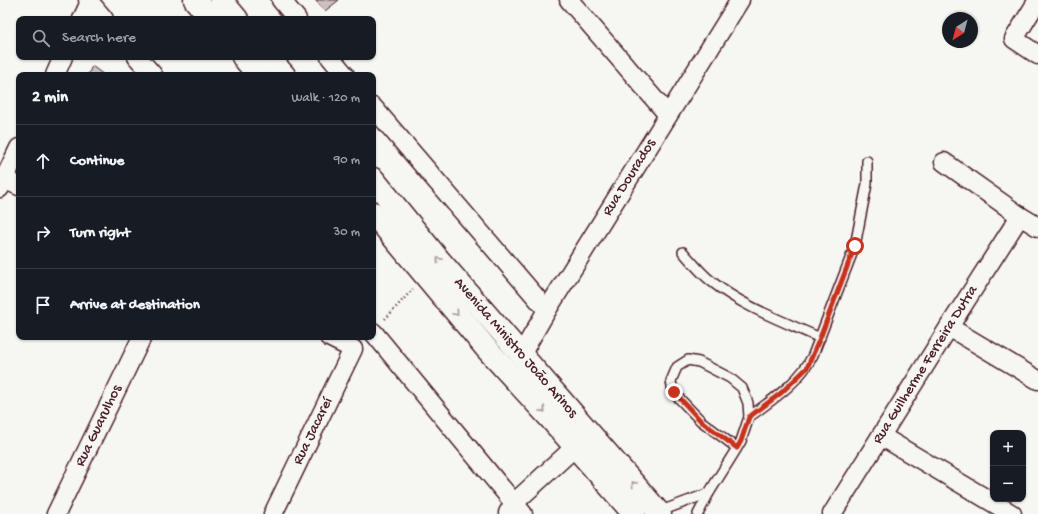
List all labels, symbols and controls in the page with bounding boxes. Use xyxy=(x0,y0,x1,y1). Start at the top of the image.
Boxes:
north arrow xyxy=(942,12,978,48)
search box xyxy=(16,16,376,60)
icon: search xyxy=(30,27,52,49)
text: Search here xyxy=(62,29,136,47)
text: 2 min xyxy=(32,88,68,108)
text: Walk · 120 m xyxy=(292,91,360,106)
street label: Rua Dourados xyxy=(599,135,660,219)
icon: ahead xyxy=(32,150,54,172)
text: Continue xyxy=(70,152,124,170)
text: 90 m xyxy=(334,153,360,168)
icon: right xyxy=(32,222,54,244)
text: Turn right xyxy=(70,224,130,242)
text: 30 m xyxy=(334,225,360,240)
route start xyxy=(846,237,864,255)
one-way arrow xyxy=(436,257,443,264)
street label: Avenida Ministro João Arinos xyxy=(450,274,582,422)
street label: Rua Guilherme Ferreira Dutra xyxy=(869,282,982,448)
icon: arrive xyxy=(32,294,54,316)
text: Arrive at destination xyxy=(70,296,200,314)
one-way arrow xyxy=(452,309,459,316)
street label: Rua Guarulhos xyxy=(71,382,127,470)
route end xyxy=(665,383,683,401)
street label: Rua Jacareí xyxy=(289,394,337,468)
one-way arrow xyxy=(538,405,546,413)
map controls xyxy=(990,430,1026,502)
button: + xyxy=(990,430,1026,466)
button: − xyxy=(990,466,1026,502)
one-way arrow xyxy=(632,482,639,489)

